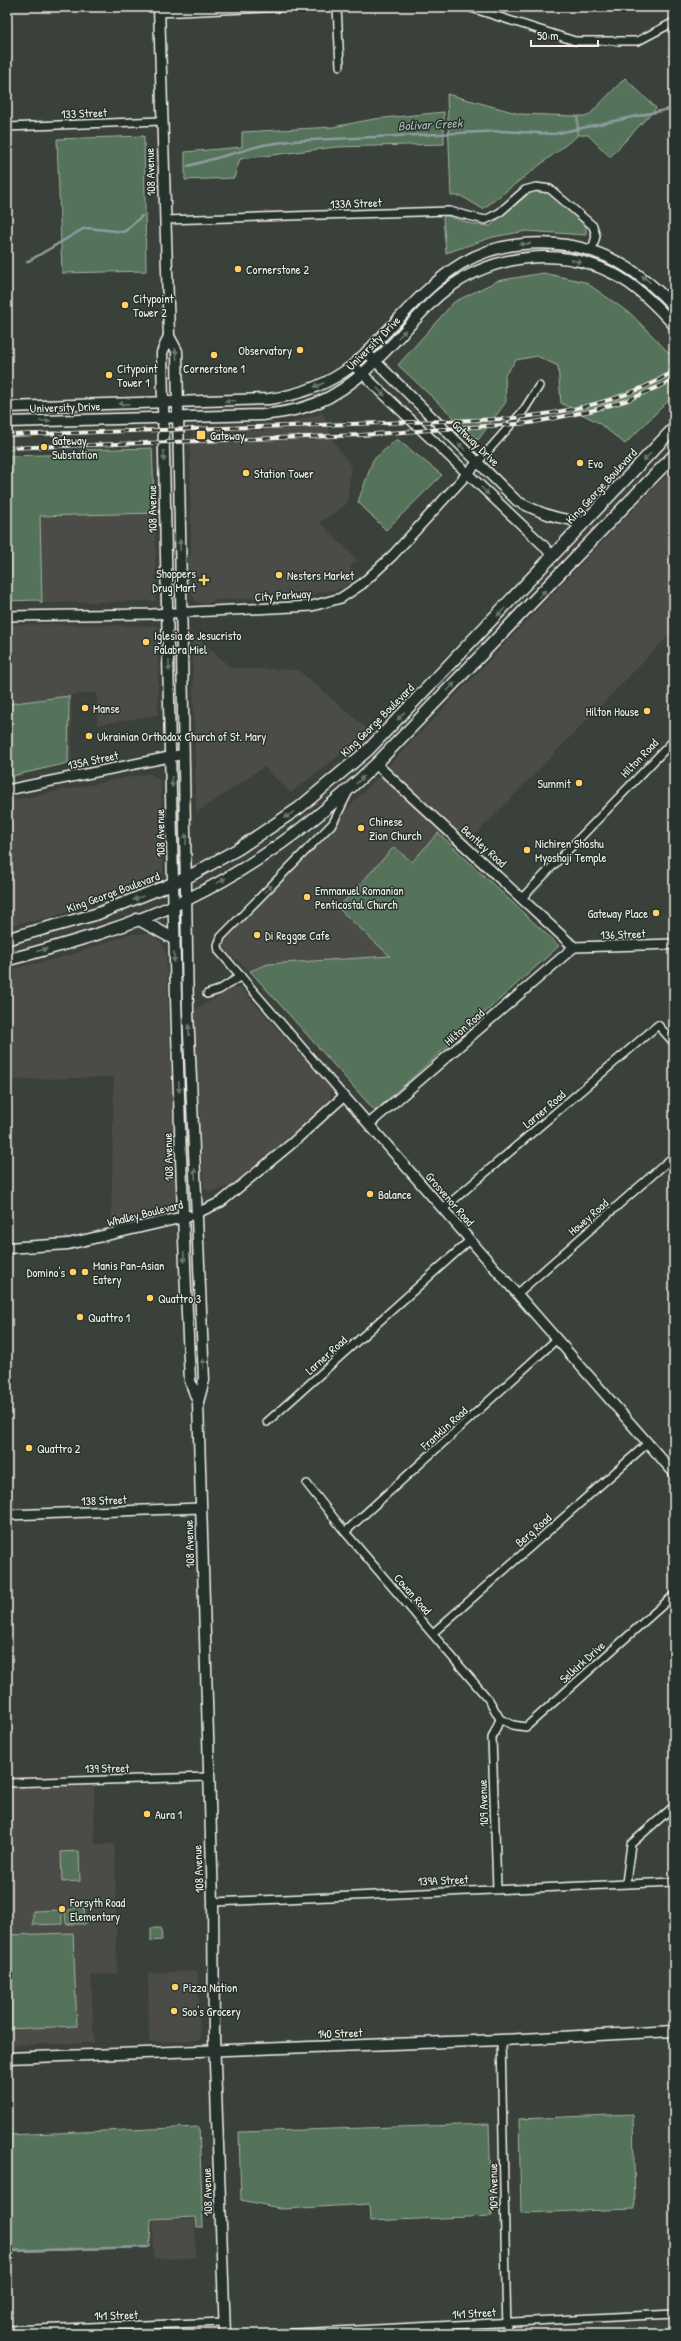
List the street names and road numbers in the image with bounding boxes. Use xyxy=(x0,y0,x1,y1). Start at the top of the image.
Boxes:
street label: 133 Street xyxy=(61,104,108,122)
street label: 108 Avenue xyxy=(141,147,159,196)
street label: 133A Street xyxy=(330,194,383,212)
street label: University Drive xyxy=(342,312,404,374)
street label: University Drive xyxy=(29,397,101,417)
street label: Gateway Drive xyxy=(448,416,504,470)
street label: King George Boulevard xyxy=(561,444,641,528)
street label: 108 Avenue xyxy=(143,485,161,533)
street label: City Parkway xyxy=(254,585,312,605)
street label: King George Boulevard xyxy=(336,679,418,761)
street label: Hilton Road xyxy=(616,734,662,781)
street label: 135A Street xyxy=(66,746,121,774)
street label: 108 Avenue xyxy=(151,809,169,857)
street label: Bentley Road xyxy=(458,821,511,871)
street label: King George Boulevard xyxy=(64,867,162,917)
street label: 136 Street xyxy=(600,925,647,943)
street label: Hilton Road xyxy=(440,1005,488,1049)
street label: Larner Road xyxy=(519,1086,569,1132)
street label: 108 Avenue xyxy=(159,1132,177,1181)
street label: Grosvenor Road xyxy=(422,1168,479,1230)
street label: Whalley Boulevard xyxy=(105,1195,185,1231)
street label: Howey Road xyxy=(564,1195,612,1239)
street label: Larner Road xyxy=(301,1331,351,1378)
street label: Franklin Road xyxy=(416,1402,471,1454)
street label: 138 Street xyxy=(81,1491,128,1509)
street label: Berg Road xyxy=(511,1509,555,1551)
street label: 108 Avenue xyxy=(180,1519,198,1568)
street label: Cowan Road xyxy=(390,1570,436,1619)
street label: Selkirk Drive xyxy=(555,1637,609,1687)
street label: 139 Street xyxy=(84,1759,130,1777)
street label: 109 Avenue xyxy=(474,1779,492,1827)
street label: 108 Avenue xyxy=(188,1844,208,1893)
street label: 139A Street xyxy=(417,1870,470,1890)
street label: 140 Street xyxy=(317,2024,364,2042)
street label: 109 Avenue xyxy=(484,2163,502,2211)
street label: 108 Avenue xyxy=(198,2167,216,2216)
street label: 141 Street xyxy=(452,2303,497,2323)
street label: 141 Street xyxy=(94,2306,139,2324)

